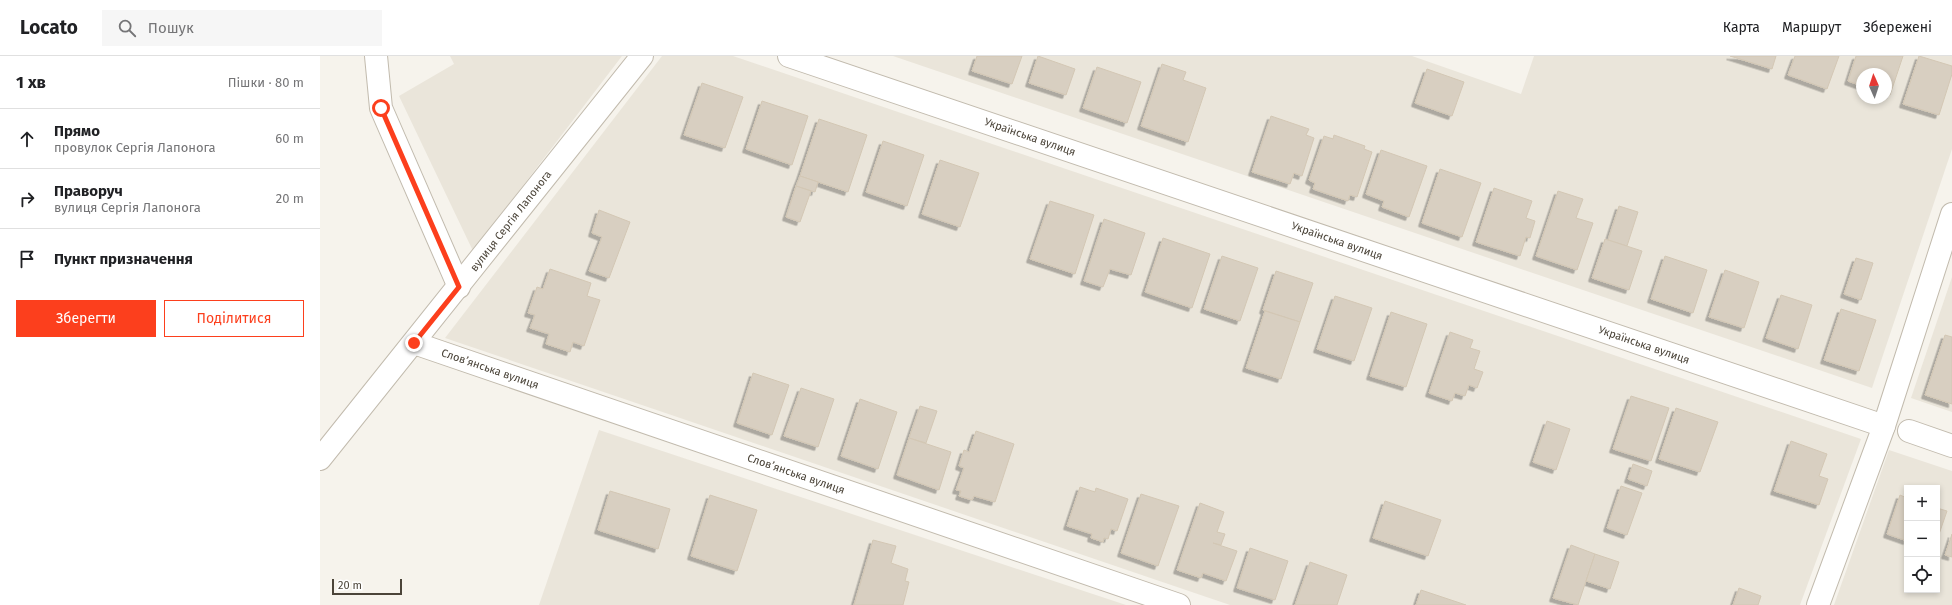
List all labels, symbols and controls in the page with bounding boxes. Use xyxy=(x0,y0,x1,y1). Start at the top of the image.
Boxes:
search box xyxy=(102,10,382,46)
text: Locato xyxy=(20,16,78,39)
icon: search xyxy=(116,17,138,39)
text: Пошук xyxy=(148,19,194,37)
text: Карта xyxy=(1723,19,1760,36)
text: Маршрут xyxy=(1782,19,1841,36)
text: Збережені xyxy=(1863,19,1932,36)
north arrow xyxy=(1856,68,1892,104)
text: 1 хв xyxy=(16,72,46,93)
text: Пішки · 80 m xyxy=(228,75,304,90)
route start xyxy=(372,99,390,117)
street label: Українська вулиця xyxy=(983,115,1077,159)
text: Прямо xyxy=(54,122,100,140)
icon: ahead xyxy=(16,128,38,150)
text: 60 m xyxy=(275,131,304,146)
text: провулок Сергія Лапонога xyxy=(54,140,216,155)
street label: вулиця Сергія Лапонога xyxy=(468,168,554,274)
text: Праворуч xyxy=(54,182,123,200)
icon: right xyxy=(16,188,38,210)
text: 20 m xyxy=(276,191,304,206)
text: вулиця Сергія Лапонога xyxy=(54,200,201,215)
street label: Українська вулиця xyxy=(1290,219,1384,263)
icon: arrive xyxy=(16,248,38,270)
text: Пункт призначення xyxy=(54,250,193,268)
button: Зберегти xyxy=(16,300,156,337)
button: Поділитися xyxy=(164,300,304,337)
street label: Українська вулиця xyxy=(1597,323,1691,367)
route end xyxy=(405,334,423,352)
street label: Словʼянська вулиця xyxy=(439,346,541,392)
street label: Словʼянська вулиця xyxy=(745,451,847,497)
map controls xyxy=(1904,485,1940,593)
button: + xyxy=(1904,485,1940,521)
button: − xyxy=(1904,521,1940,557)
button: locate xyxy=(1904,557,1940,593)
scale bar xyxy=(332,577,402,596)
text: 20 m xyxy=(338,579,362,592)

